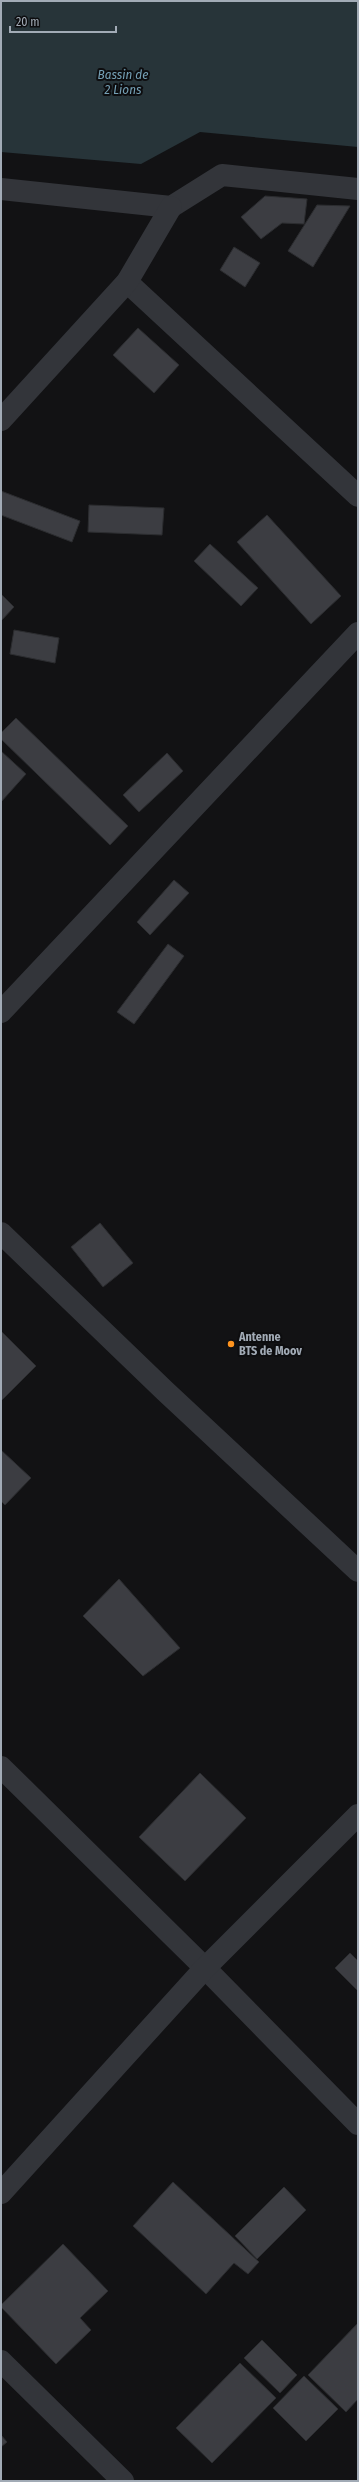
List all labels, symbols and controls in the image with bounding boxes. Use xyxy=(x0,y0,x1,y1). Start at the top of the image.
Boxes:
scale bar xyxy=(10,8,116,34)
text: 20 m xyxy=(16,15,40,29)
water label: Bassin de 2 Lions xyxy=(98,67,148,97)
place label: Antenne BTS de Moov xyxy=(238,1330,302,1358)
marker: Antenne BTS de Moov xyxy=(226,1339,236,1349)

